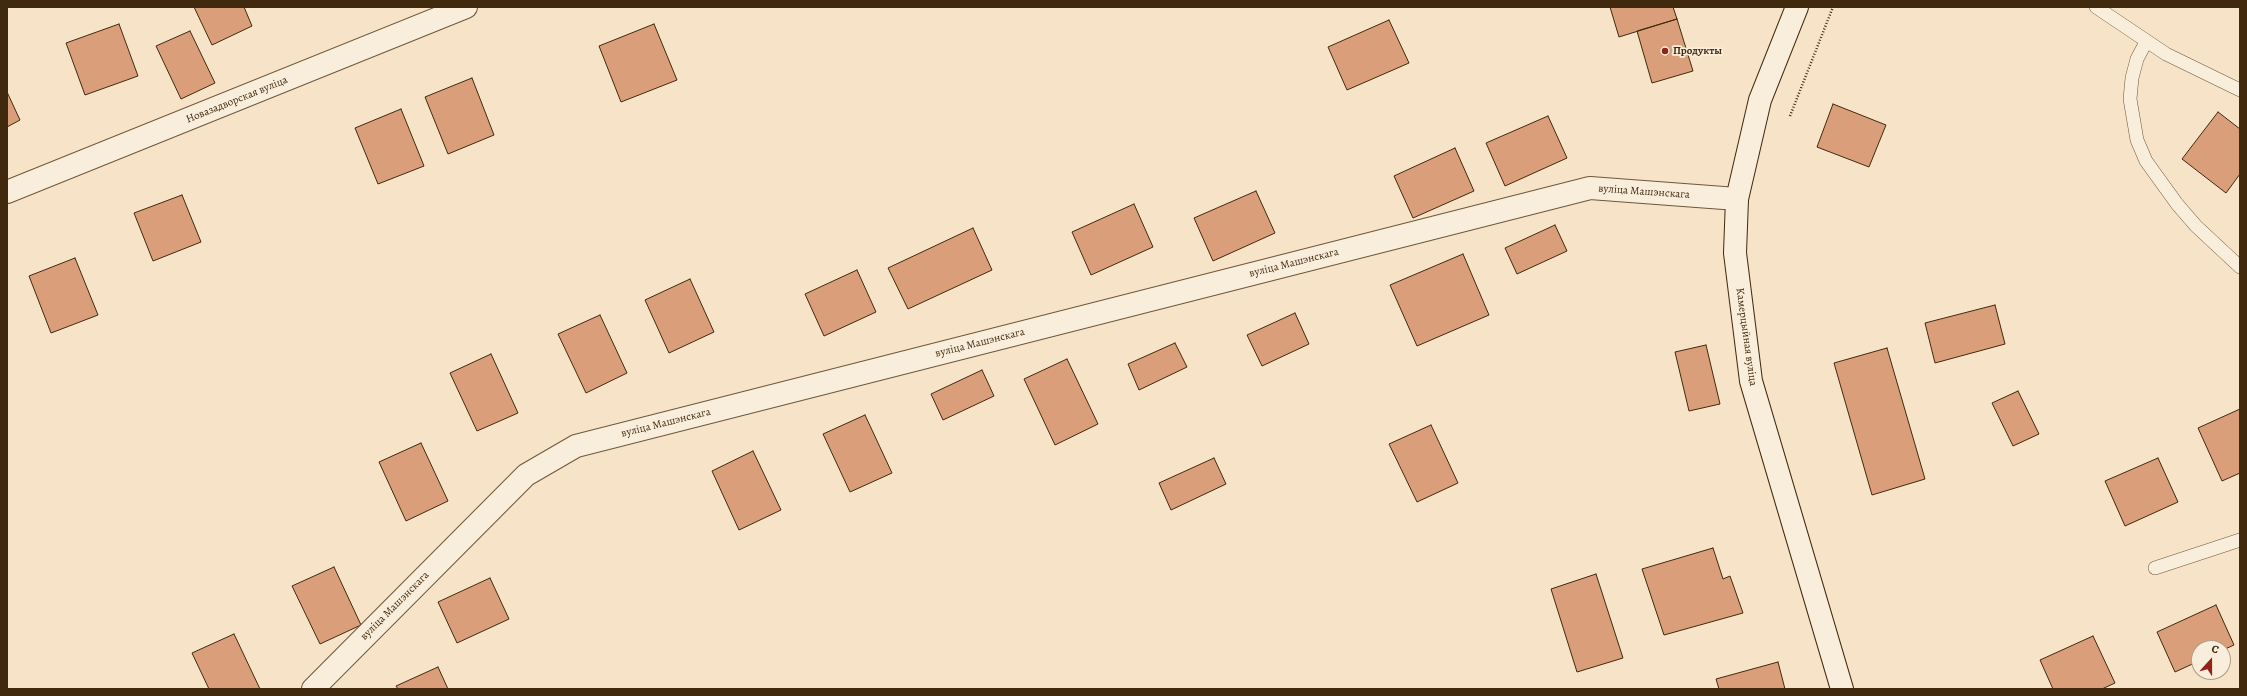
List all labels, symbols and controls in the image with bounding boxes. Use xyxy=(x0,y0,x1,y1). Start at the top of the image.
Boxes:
place label: Продукты xyxy=(1673,44,1722,58)
marker: Продукты xyxy=(1660,46,1670,56)
street label: Новазадворская вуліца xyxy=(184,74,290,126)
street label: вуліца Машэнскага xyxy=(1598,182,1690,202)
street label: вуліца Машэнскага xyxy=(1248,245,1340,281)
street label: Камерцыйная вуліца xyxy=(1733,287,1759,387)
street label: вуліца Машэнскага xyxy=(934,325,1026,361)
street label: вуліца Машэнскага xyxy=(620,405,712,441)
street label: вуліца Машэнскага xyxy=(358,569,432,643)
north arrow xyxy=(2191,640,2231,680)
text: С xyxy=(2209,641,2221,657)

